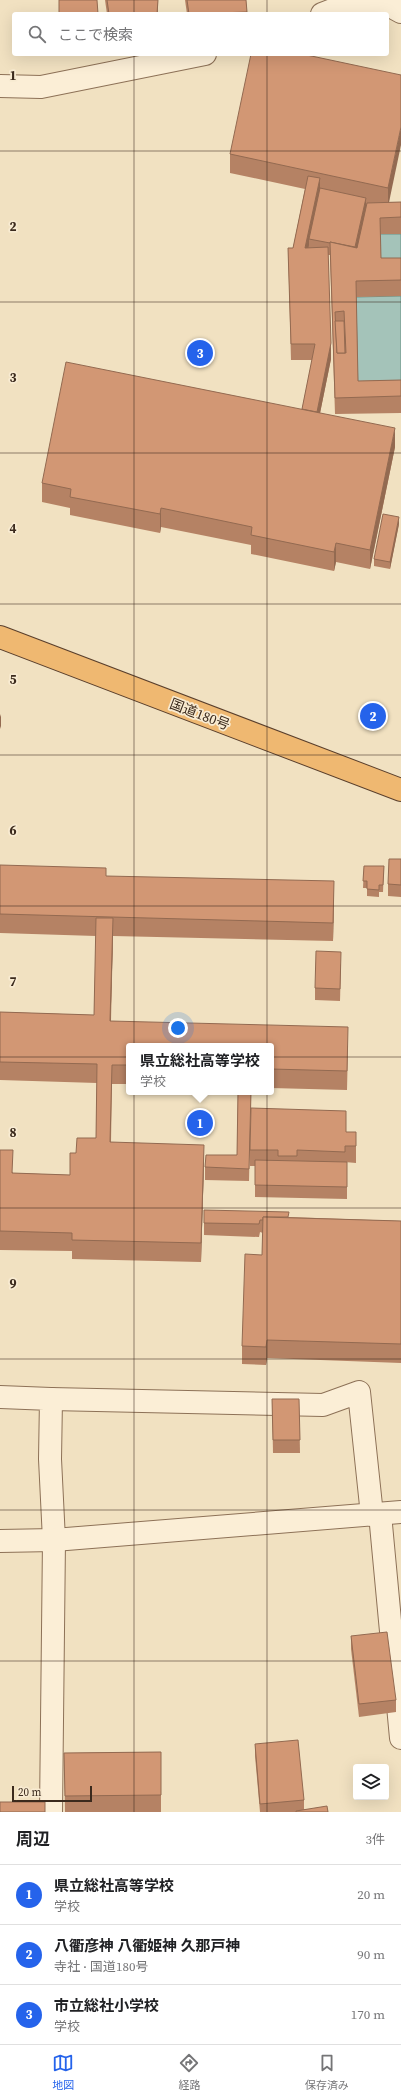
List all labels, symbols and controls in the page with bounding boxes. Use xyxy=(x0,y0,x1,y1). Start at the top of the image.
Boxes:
search box xyxy=(12,12,389,56)
icon: search xyxy=(26,23,48,45)
text: ここで検索 xyxy=(58,24,133,45)
text: 1 xyxy=(9,67,17,84)
text: 2 xyxy=(9,218,17,235)
pin: 3 xyxy=(187,338,213,368)
text: 3 xyxy=(9,369,17,386)
text: 4 xyxy=(9,520,17,537)
text: 5 xyxy=(9,671,17,688)
street label: 国道180号 xyxy=(167,693,233,735)
pin: 2 xyxy=(360,701,386,731)
text: 6 xyxy=(9,822,17,839)
text: 7 xyxy=(9,973,17,990)
your location xyxy=(168,1018,188,1038)
popup xyxy=(126,1043,274,1095)
text: 県立総社高等学校 xyxy=(140,1050,260,1071)
text: 学校 xyxy=(140,1073,166,1090)
pin: 1 xyxy=(187,1108,213,1138)
text: 8 xyxy=(9,1124,17,1141)
text: 9 xyxy=(9,1275,17,1292)
map controls xyxy=(353,1764,389,1800)
button: layers xyxy=(353,1764,389,1800)
scale bar xyxy=(12,1784,92,1803)
text: 20 m xyxy=(18,1785,41,1800)
text: 周辺 xyxy=(16,1827,50,1851)
text: 3件 xyxy=(365,1831,385,1848)
text: 県立総社高等学校 xyxy=(54,1875,174,1896)
text: 1 xyxy=(25,1886,33,1903)
text: 20 m xyxy=(357,1886,385,1903)
text: 学校 xyxy=(54,1898,80,1915)
text: 八衢彦神 八衢姫神 久那戸神 xyxy=(54,1935,240,1956)
text: 2 xyxy=(25,1946,33,1963)
text: 90 m xyxy=(357,1946,385,1963)
text: 寺社 · 国道180号 xyxy=(54,1958,148,1975)
text: 市立総社小学校 xyxy=(54,1995,159,2016)
text: 3 xyxy=(25,2006,33,2023)
text: 170 m xyxy=(351,2006,385,2023)
text: 学校 xyxy=(54,2018,80,2035)
tab: 地図 xyxy=(52,2052,74,2093)
tab: 経路 xyxy=(178,2052,200,2093)
tab: 保存済み xyxy=(305,2052,349,2093)

